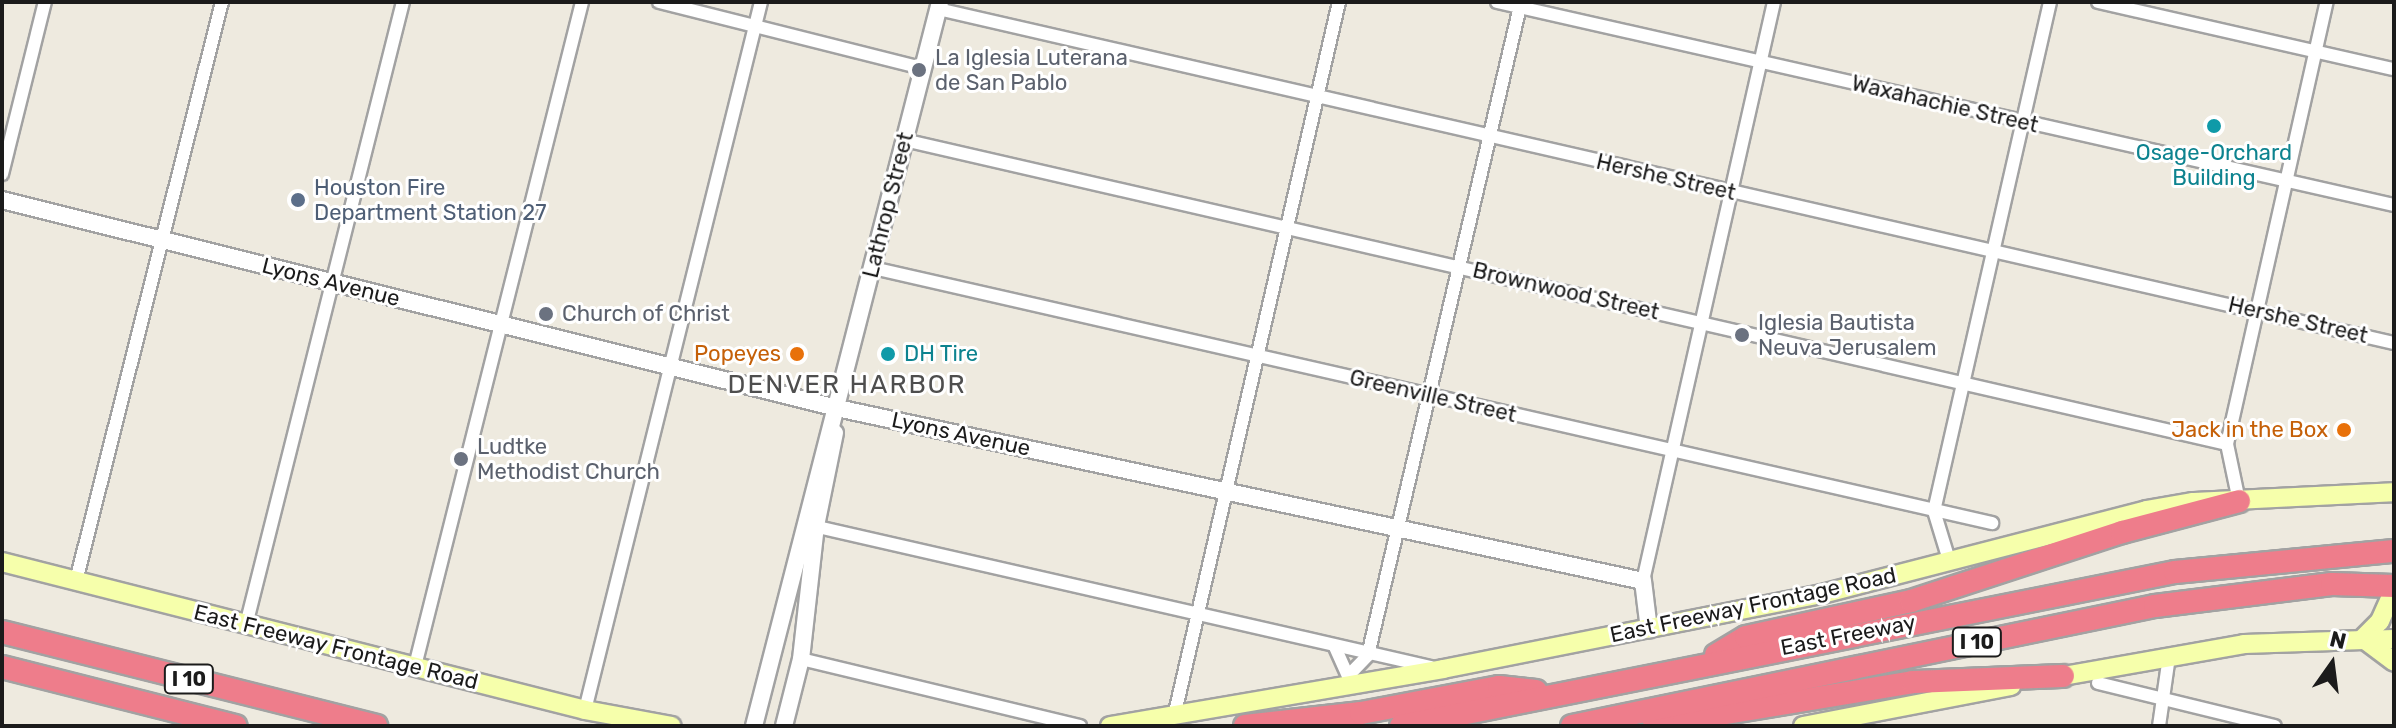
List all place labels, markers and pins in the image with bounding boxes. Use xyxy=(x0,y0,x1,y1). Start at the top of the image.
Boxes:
place label: La Iglesia Luterana de San Pablo xyxy=(935,44,1128,96)
marker: La Iglesia Luterana de San Pablo xyxy=(910,61,928,79)
marker: Osage-Orchard Building xyxy=(2205,117,2223,135)
place label: Osage-Orchard Building xyxy=(2136,139,2292,190)
place label: Houston Fire Department Station 27 xyxy=(314,174,547,226)
marker: Houston Fire Department Station 27 xyxy=(289,191,307,209)
place label: Church of Christ xyxy=(562,301,730,327)
marker: Church of Christ xyxy=(537,305,555,323)
place label: Iglesia Bautista Neuva Jerusalem xyxy=(1758,309,1937,360)
marker: Iglesia Bautista Neuva Jerusalem xyxy=(1733,326,1751,344)
place label: Popeyes xyxy=(694,341,781,367)
place label: DH Tire xyxy=(904,341,979,367)
marker: Popeyes xyxy=(788,345,806,363)
marker: DH Tire xyxy=(879,345,897,363)
place label: Jack in the Box xyxy=(2170,417,2328,443)
marker: Jack in the Box xyxy=(2335,421,2353,439)
place label: Ludtke Methodist Church xyxy=(477,433,660,484)
marker: Ludtke Methodist Church xyxy=(452,450,470,468)

